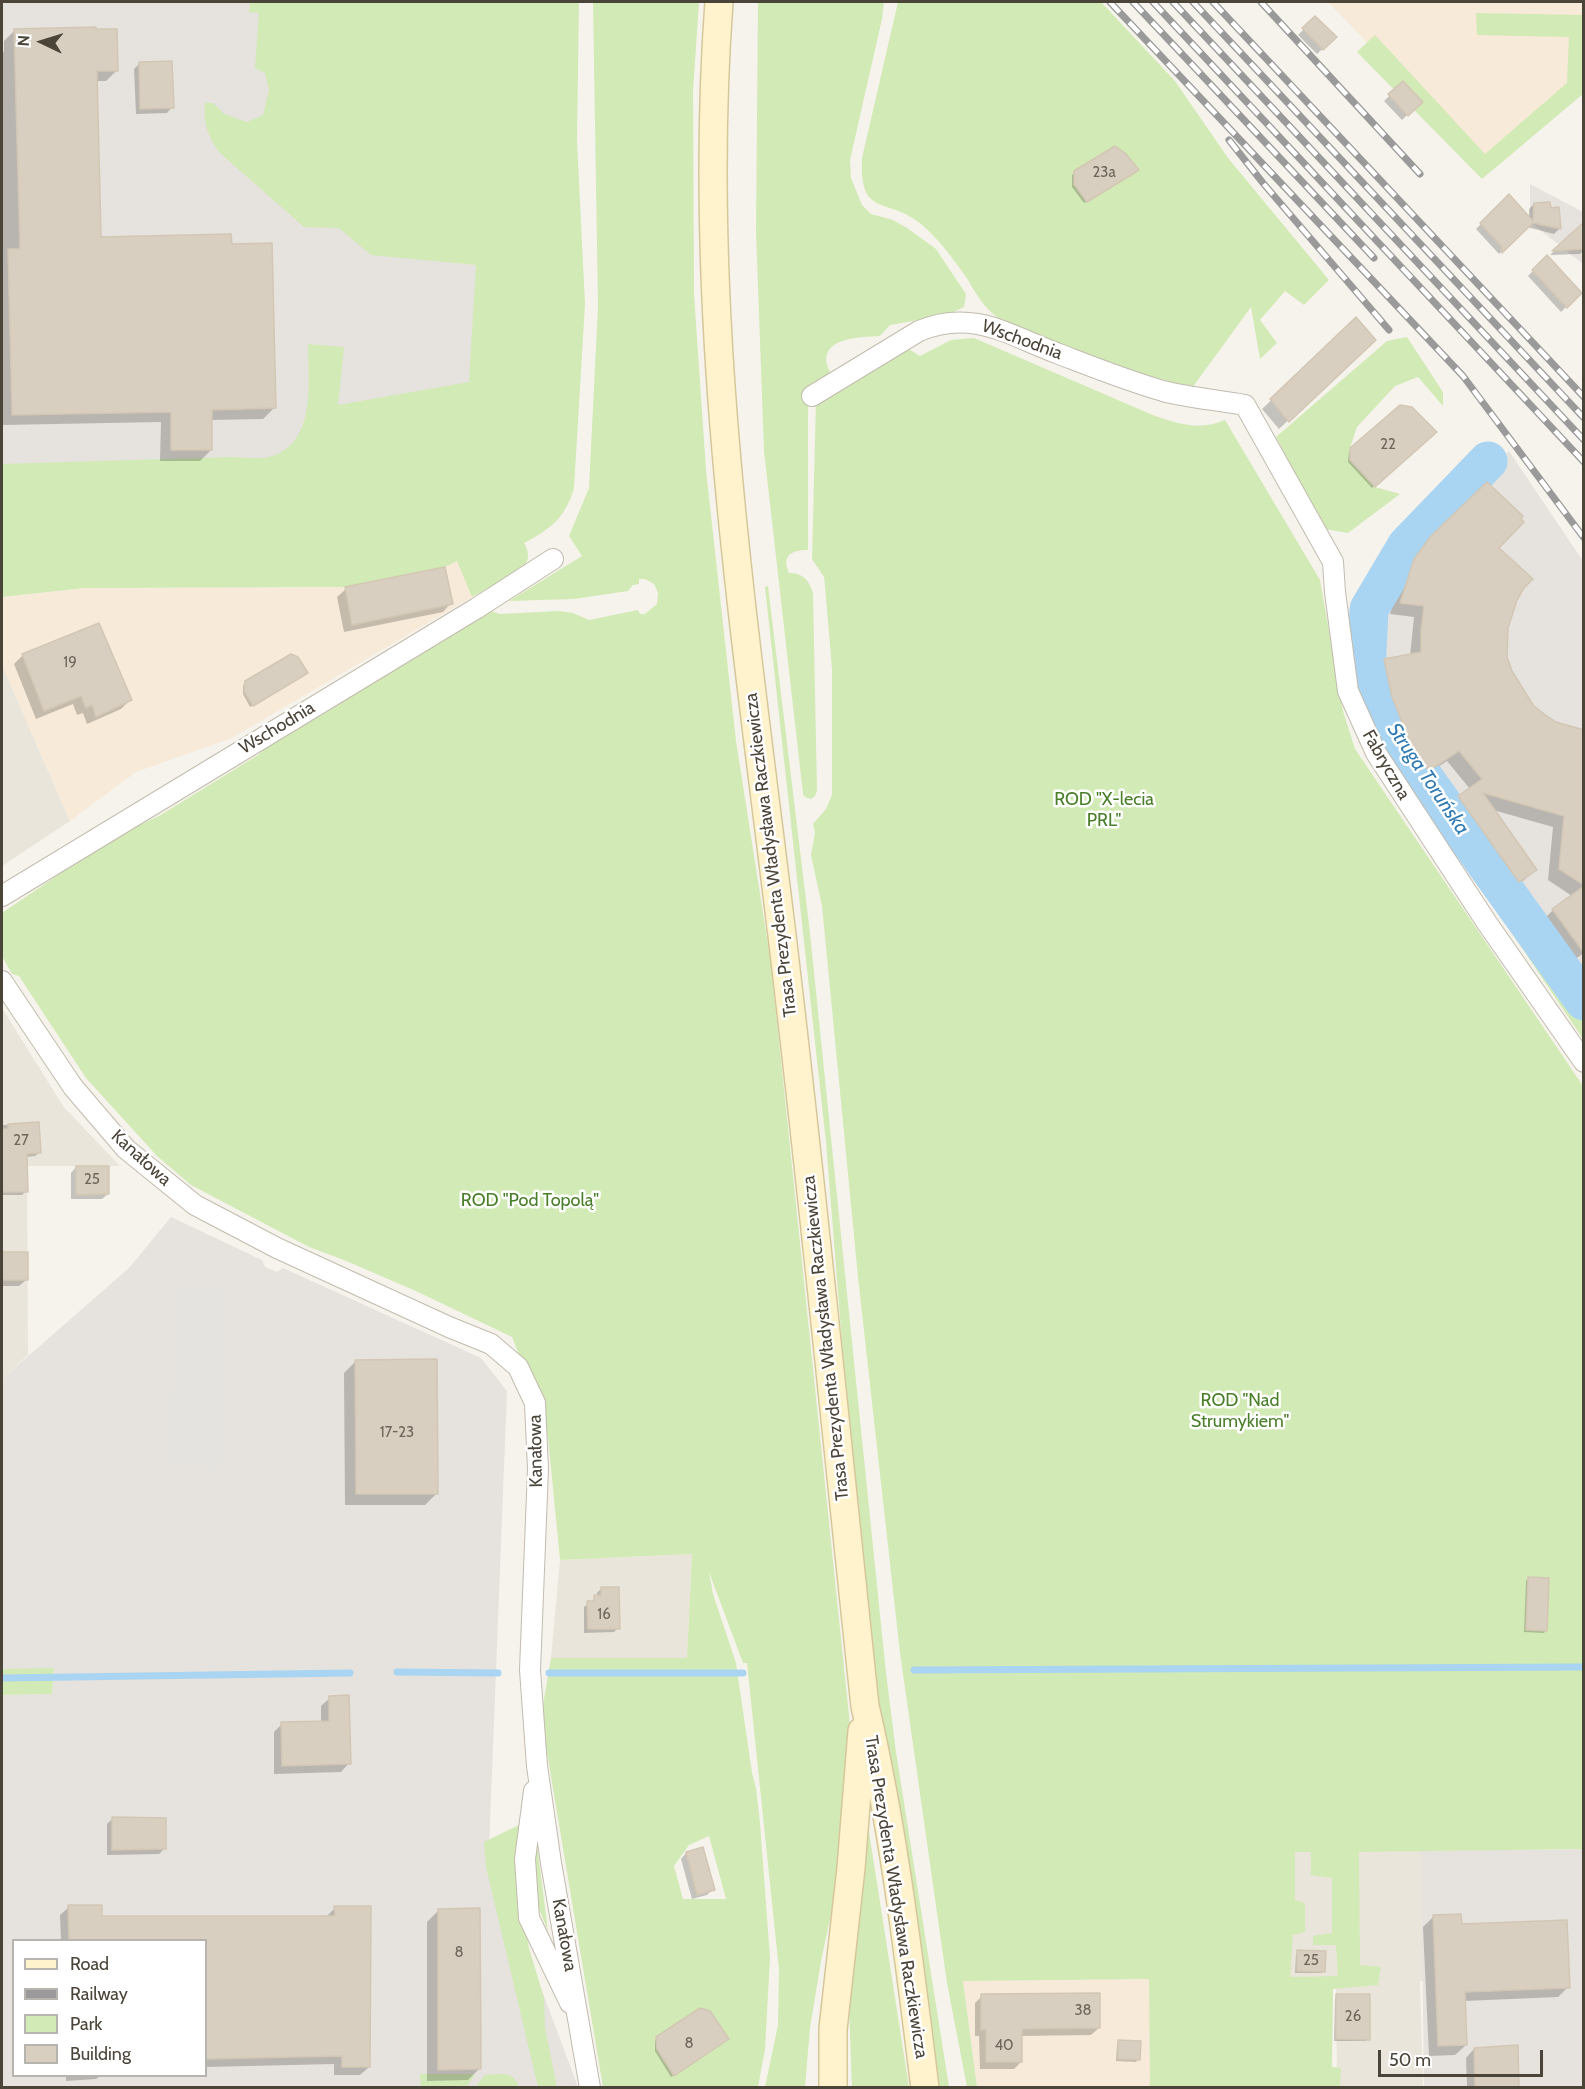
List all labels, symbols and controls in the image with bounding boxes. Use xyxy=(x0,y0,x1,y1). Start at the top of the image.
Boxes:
north arrow xyxy=(12,12,72,72)
text: N xyxy=(14,34,33,47)
house number: 23a xyxy=(1092,164,1116,182)
street label: Wschodnia xyxy=(979,315,1065,365)
house number: 22 xyxy=(1380,436,1396,454)
house number: 19 xyxy=(63,654,77,672)
street label: Trasa Prezydenta Władysława Raczkiewicza xyxy=(740,692,802,1018)
street label: Wschodnia xyxy=(235,697,319,759)
water label: Struga Toruńska xyxy=(1382,719,1474,839)
street label: Fabryczna xyxy=(1357,726,1415,804)
park label: ROD "X-lecia PRL" xyxy=(1054,789,1154,832)
street label: Kanałowa xyxy=(107,1125,175,1191)
house number: 27 xyxy=(13,1132,29,1150)
house number: 25 xyxy=(84,1171,100,1189)
street label: Trasa Prezydenta Władysława Raczkiewicza xyxy=(798,1175,854,1501)
park label: ROD "Pod Topolą" xyxy=(461,1190,599,1212)
park label: ROD "Nad Strumykiem" xyxy=(1191,1390,1289,1432)
street label: Kanałowa xyxy=(525,1414,547,1488)
house number: 17-23 xyxy=(380,1424,414,1442)
house number: 16 xyxy=(597,1606,611,1624)
street label: Trasa Prezydenta Władysława Raczkiewicza xyxy=(860,1734,932,2060)
street label: Kanałowa xyxy=(547,1897,581,1973)
legend xyxy=(12,1939,207,2077)
house number: 8 xyxy=(454,1944,464,1962)
house number: 25 xyxy=(1303,1952,1319,1970)
text: Road xyxy=(70,1953,109,1975)
text: Railway xyxy=(70,1983,128,2005)
house number: 38 xyxy=(1074,2002,1092,2020)
house number: 26 xyxy=(1345,2008,1361,2026)
text: Park xyxy=(70,2013,102,2035)
house number: 8 xyxy=(684,2035,694,2053)
house number: 40 xyxy=(994,2037,1014,2055)
scale bar xyxy=(1381,2038,1546,2076)
text: Building xyxy=(70,2043,131,2065)
text: 50 m xyxy=(1389,2049,1431,2071)

